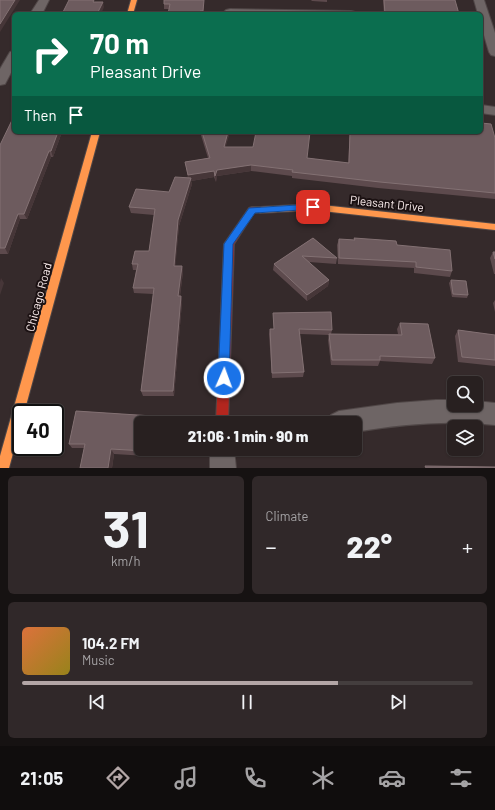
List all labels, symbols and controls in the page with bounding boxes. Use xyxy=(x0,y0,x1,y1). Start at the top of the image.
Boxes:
text: 70 m xyxy=(90,26,149,60)
icon: right xyxy=(24,28,76,80)
text: Pleasant Drive xyxy=(90,60,201,82)
icon: arrive xyxy=(65,104,87,126)
text: Then xyxy=(24,106,57,124)
pin xyxy=(296,190,330,224)
street label: Pleasant Drive xyxy=(349,192,425,214)
icon: arrive xyxy=(302,196,324,218)
street label: Chicago Road xyxy=(22,261,54,333)
position arrow xyxy=(203,357,245,399)
map controls xyxy=(447,376,483,456)
button: search xyxy=(447,376,483,412)
speed limit sign: 40 xyxy=(12,404,64,456)
button: layers xyxy=(447,420,483,456)
text: 21:06 · 1 min · 90 m xyxy=(188,427,308,445)
text: 31 xyxy=(103,496,149,558)
text: Climate xyxy=(266,508,309,524)
text: 22° xyxy=(347,528,392,564)
text: − xyxy=(266,533,277,559)
text: + xyxy=(462,533,473,559)
text: km/h xyxy=(111,553,140,569)
text: 104.2 FM xyxy=(82,634,140,652)
text: Music xyxy=(82,652,115,668)
icon: previous xyxy=(86,691,108,713)
icon: pause xyxy=(236,691,258,713)
icon: next xyxy=(387,691,409,713)
icon: directions xyxy=(104,764,132,792)
icon: music xyxy=(172,764,200,792)
icon: phone xyxy=(241,764,269,792)
icon: climate xyxy=(309,764,337,792)
icon: car xyxy=(378,764,406,792)
icon: filters xyxy=(447,764,475,792)
text: 21:05 xyxy=(20,767,63,789)

